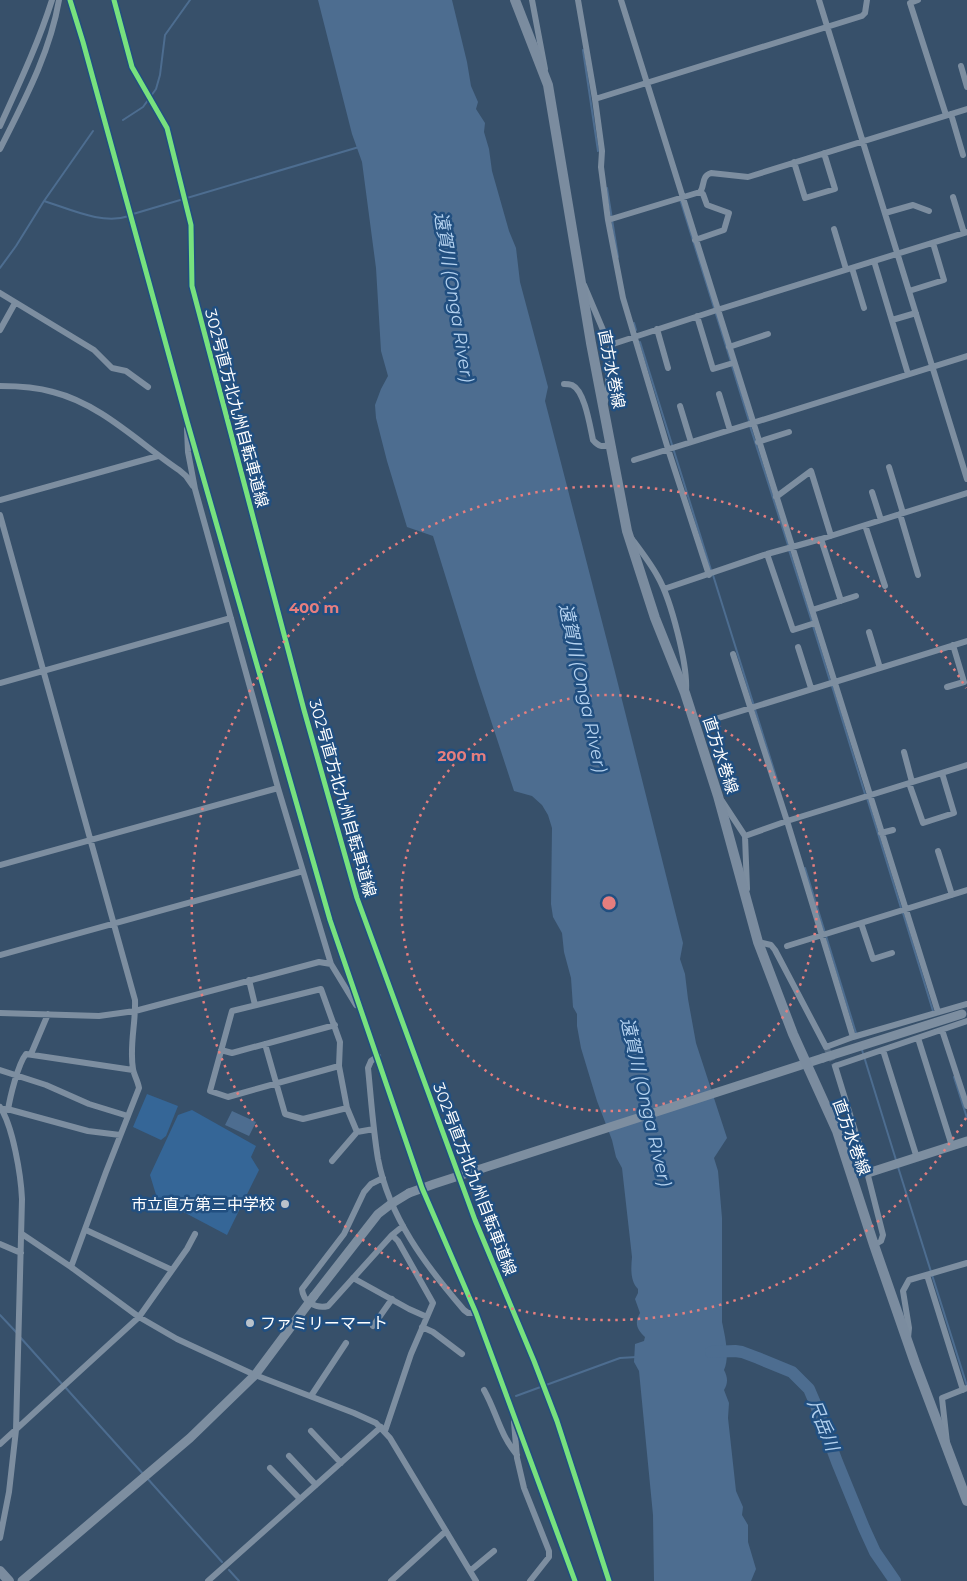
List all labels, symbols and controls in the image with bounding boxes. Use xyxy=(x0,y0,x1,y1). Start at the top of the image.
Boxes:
water label: 遠賀川 (Onga River) xyxy=(430,210,478,384)
street label: 302号直方北九州自転車道線 xyxy=(201,307,272,509)
street label: 直方水巻線 xyxy=(595,328,628,410)
text: 400 m xyxy=(289,598,339,617)
water label: 遠賀川 (Onga River) xyxy=(554,601,612,775)
street label: 302号直方北九州自転車道線 xyxy=(305,697,380,899)
street label: 直方水巻線 xyxy=(699,714,742,796)
text: 200 m xyxy=(437,746,487,765)
centre of rings xyxy=(600,894,618,912)
water label: 遠賀川 (Onga River) xyxy=(616,1015,676,1189)
street label: 302号直方北九州自転車道線 xyxy=(429,1080,520,1278)
street label: 直方水巻線 xyxy=(829,1096,874,1178)
place label: 市立直方第三中学校 xyxy=(131,1195,275,1214)
marker: 市立直方第三中学校 xyxy=(279,1198,291,1210)
place label: ファミリーマート xyxy=(260,1314,388,1333)
marker: ファミリーマート xyxy=(244,1317,256,1329)
water label: 尺岳川 xyxy=(803,1396,844,1456)

